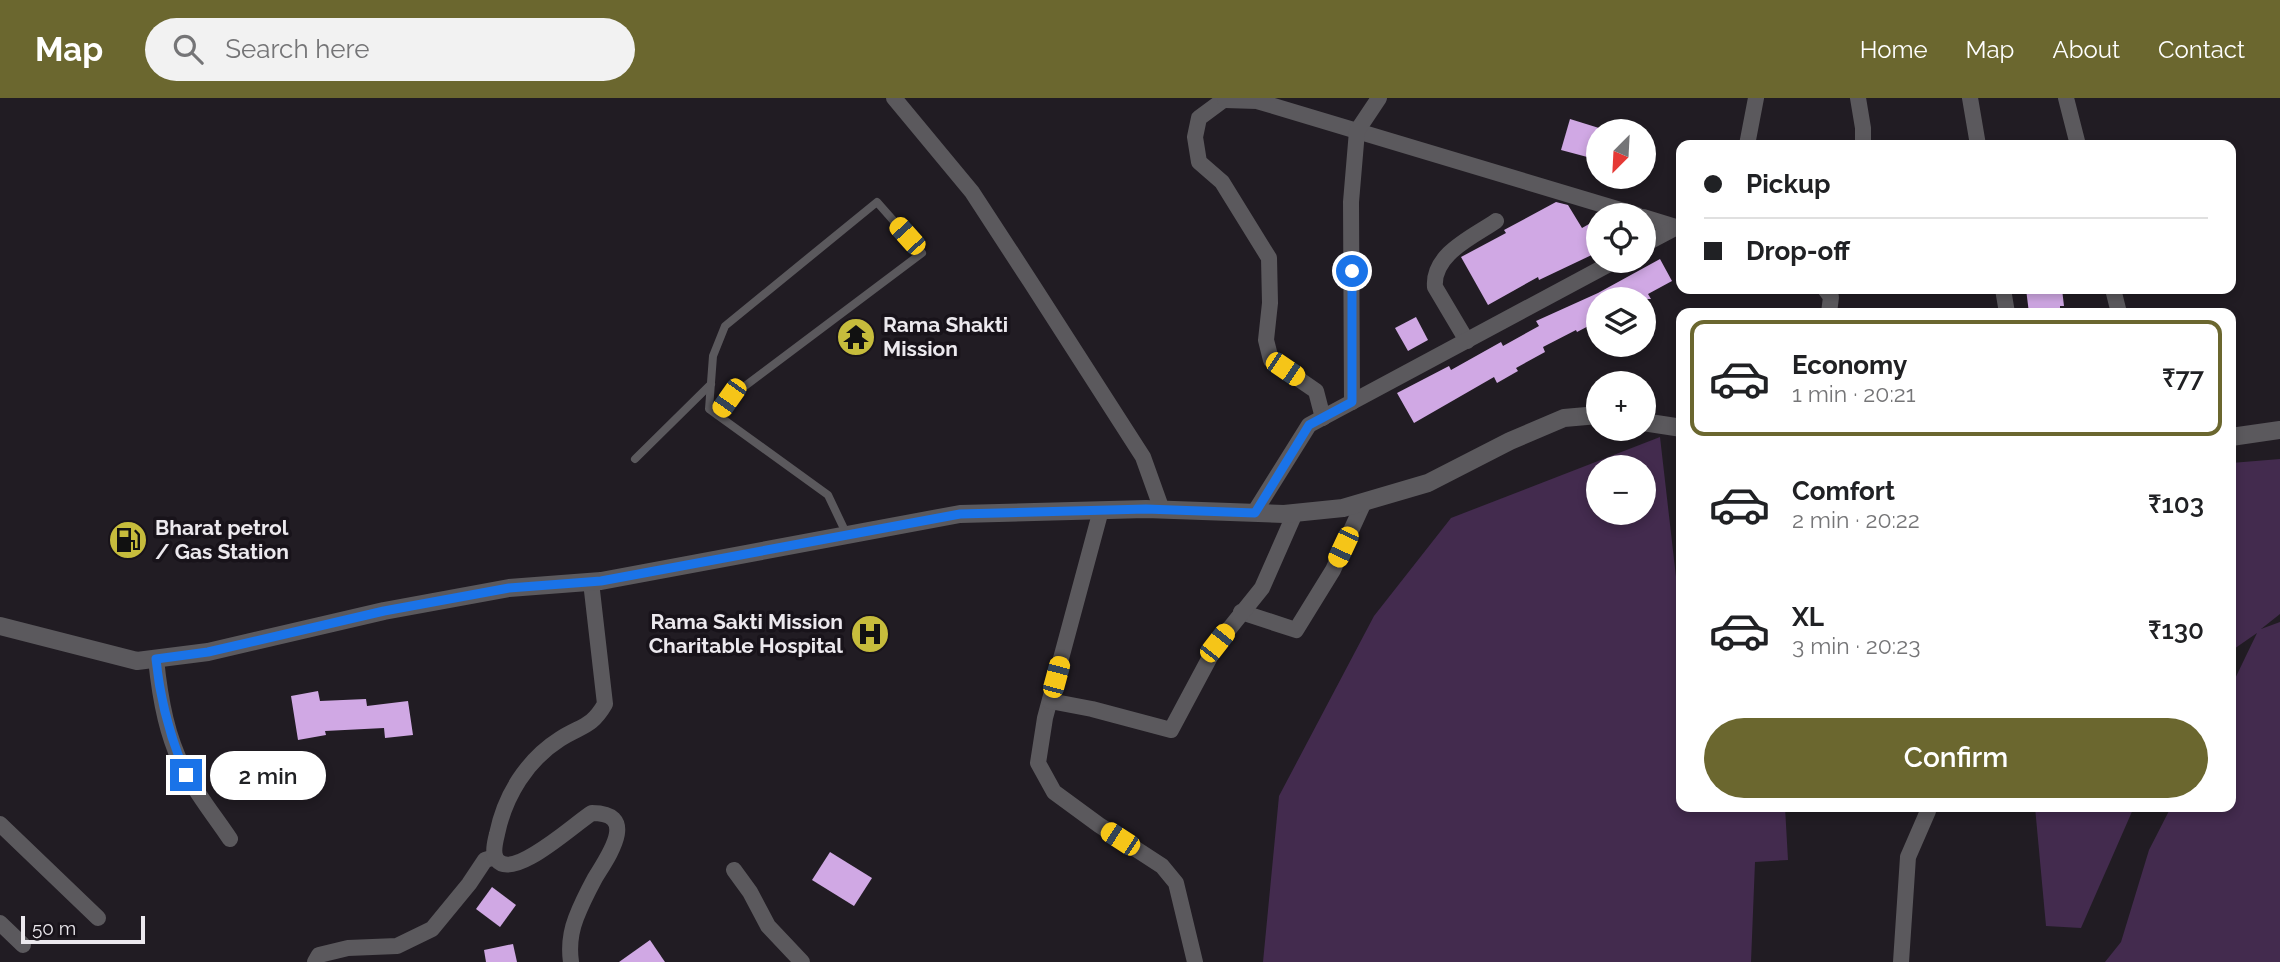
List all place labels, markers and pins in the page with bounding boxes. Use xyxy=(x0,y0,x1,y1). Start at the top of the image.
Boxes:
place label: Rama Shakti Mission xyxy=(883,312,1008,361)
temple icon: Rama Shakti Mission xyxy=(835,316,877,358)
place label: Bharat petrol / Gas Station xyxy=(155,515,289,564)
fuel station icon: Bharat petrol / Gas Station xyxy=(107,519,149,561)
place label: Rama Sakti Mission Charitable Hospital xyxy=(649,609,843,658)
hospital icon: Rama Sakti Mission Charitable Hospital xyxy=(849,613,891,655)

